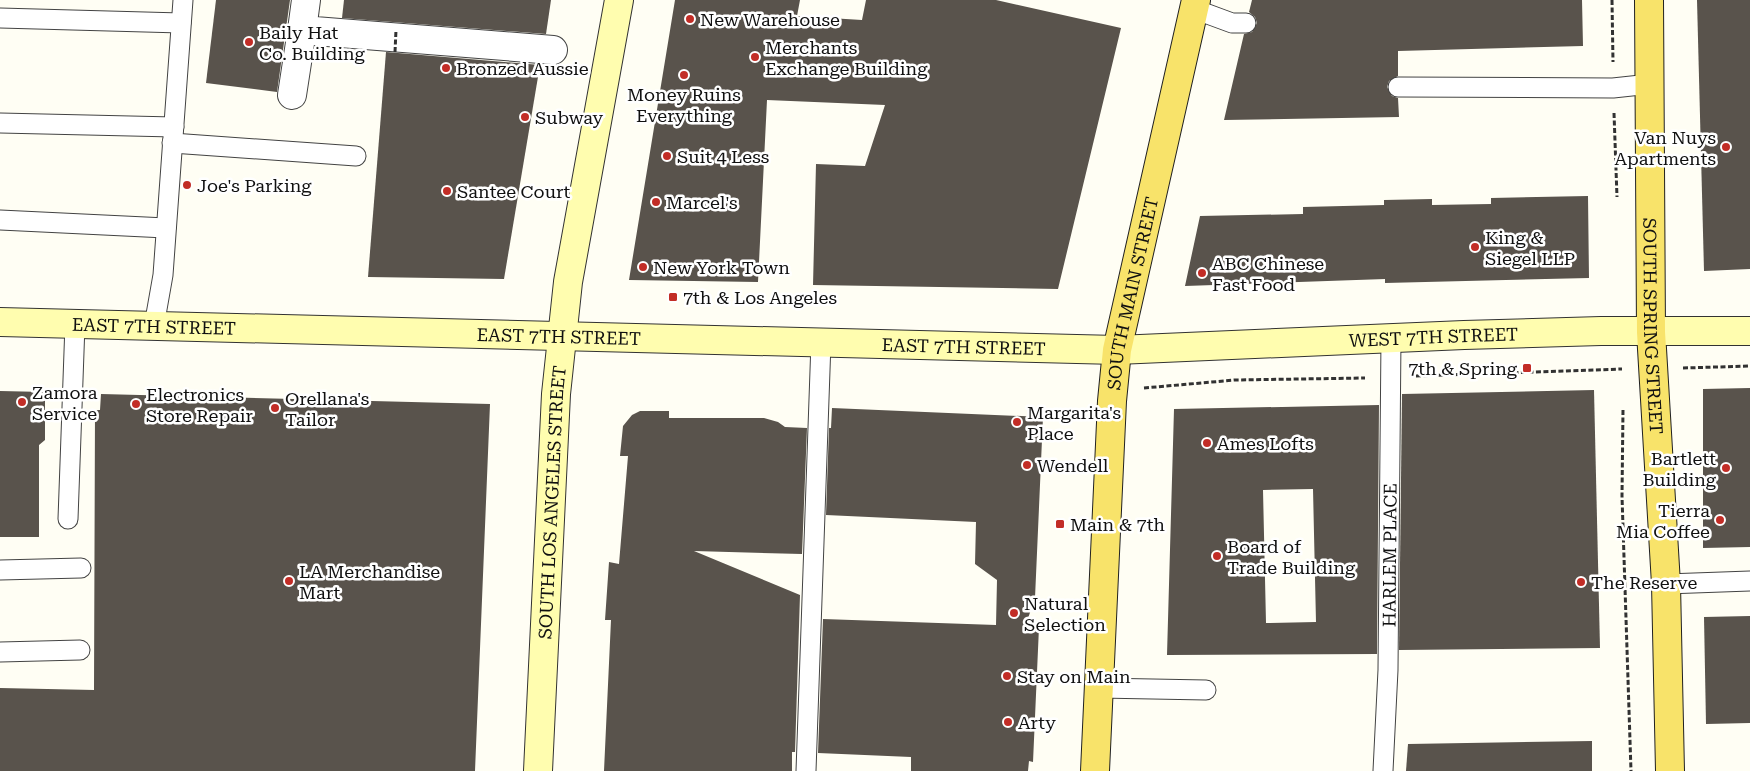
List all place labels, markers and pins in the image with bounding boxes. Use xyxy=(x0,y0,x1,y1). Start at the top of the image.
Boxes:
place label: New Warehouse xyxy=(700,9,840,30)
marker: New Warehouse xyxy=(684,13,696,25)
place label: Baily Hat Co. Building xyxy=(259,22,366,64)
marker: Baily Hat Co. Building xyxy=(243,36,255,48)
place label: Merchants Exchange Building xyxy=(765,37,928,79)
marker: Merchants Exchange Building xyxy=(749,51,761,63)
place label: Bronzed Aussie xyxy=(456,58,589,79)
marker: Bronzed Aussie xyxy=(440,62,452,74)
marker: Money Ruins Everything xyxy=(678,69,690,81)
place label: Money Ruins Everything xyxy=(627,84,741,126)
place label: Subway xyxy=(535,107,604,128)
marker: Subway xyxy=(519,111,531,123)
place label: Van Nuys Apartments xyxy=(1615,127,1716,169)
marker: Van Nuys Apartments xyxy=(1720,141,1732,153)
place label: Suit 4 Less xyxy=(677,146,769,167)
marker: Suit 4 Less xyxy=(661,150,673,162)
place label: Joe's Parking xyxy=(197,175,312,196)
marker: Joe's Parking xyxy=(181,179,193,191)
place label: Santee Court xyxy=(457,181,571,202)
marker: Santee Court xyxy=(441,185,453,197)
place label: Marcel's xyxy=(666,192,738,213)
marker: Marcel's xyxy=(650,196,662,208)
place label: King & Siegel LLP xyxy=(1485,227,1575,269)
marker: King & Siegel LLP xyxy=(1469,241,1481,253)
place label: ABC Chinese Fast Food xyxy=(1212,253,1324,295)
place label: New York Town xyxy=(653,257,790,278)
marker: New York Town xyxy=(637,261,649,273)
marker: ABC Chinese Fast Food xyxy=(1196,267,1208,279)
place label: 7th & Los Angeles xyxy=(683,287,837,308)
marker: 7th & Los Angeles xyxy=(667,291,679,303)
place label: 7th & Spring xyxy=(1408,358,1518,379)
marker: 7th & Spring xyxy=(1521,362,1533,374)
place label: Zamora Service xyxy=(32,382,98,424)
place label: Electronics Store Repair xyxy=(146,384,253,426)
place label: Orellana's Tailor xyxy=(285,388,369,430)
marker: Zamora Service xyxy=(16,396,28,408)
marker: Electronics Store Repair xyxy=(130,398,142,410)
marker: Orellana's Tailor xyxy=(269,402,281,414)
place label: Margarita's Place xyxy=(1027,402,1121,444)
marker: Margarita's Place xyxy=(1011,416,1023,428)
place label: Ames Lofts xyxy=(1217,433,1314,454)
marker: Ames Lofts xyxy=(1201,437,1213,449)
place label: Bartlett Building xyxy=(1642,448,1717,490)
place label: Wendell xyxy=(1037,455,1109,476)
marker: Wendell xyxy=(1021,459,1033,471)
marker: Bartlett Building xyxy=(1720,462,1732,474)
place label: Tierra Mia Coffee xyxy=(1616,500,1710,542)
place label: Main & 7th xyxy=(1070,514,1165,535)
marker: Tierra Mia Coffee xyxy=(1714,514,1726,526)
marker: Main & 7th xyxy=(1054,518,1066,530)
place label: Board of Trade Building xyxy=(1227,536,1356,578)
marker: Board of Trade Building xyxy=(1211,550,1223,562)
place label: LA Merchandise Mart xyxy=(299,561,440,603)
place label: The Reserve xyxy=(1591,572,1697,593)
marker: LA Merchandise Mart xyxy=(283,575,295,587)
marker: The Reserve xyxy=(1575,576,1587,588)
place label: Natural Selection xyxy=(1024,593,1106,635)
marker: Natural Selection xyxy=(1008,607,1020,619)
place label: Stay on Main xyxy=(1017,666,1131,687)
marker: Stay on Main xyxy=(1001,670,1013,682)
place label: Arty xyxy=(1018,712,1056,733)
marker: Arty xyxy=(1002,716,1014,728)

